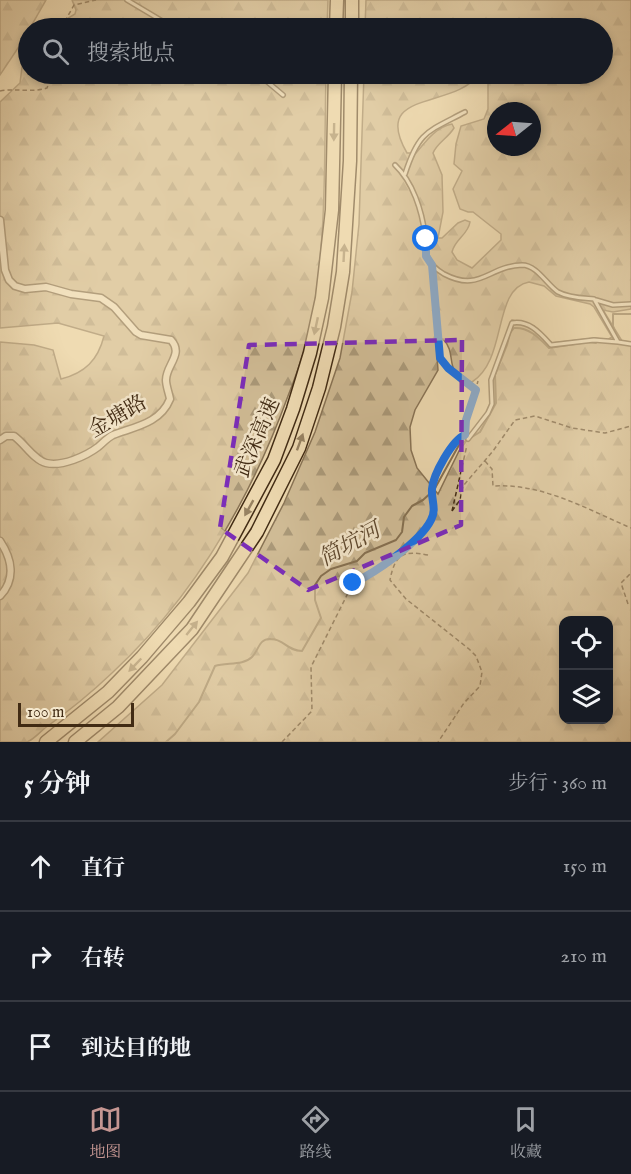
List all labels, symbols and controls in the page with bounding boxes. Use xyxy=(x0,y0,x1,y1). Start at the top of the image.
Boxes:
search box xyxy=(18,18,613,84)
icon: search xyxy=(39,35,72,68)
text: 搜索地点 xyxy=(87,40,175,68)
north arrow xyxy=(487,102,541,156)
one-way arrow xyxy=(330,122,339,141)
route start xyxy=(412,225,438,251)
one-way arrow xyxy=(340,243,349,262)
one-way arrow xyxy=(311,316,321,335)
street label: 金塘路 xyxy=(84,390,152,444)
street label: 武深高速 xyxy=(229,394,287,482)
one-way arrow xyxy=(296,433,306,451)
one-way arrow xyxy=(244,499,254,516)
water label: 简坑河 xyxy=(314,515,389,573)
route end xyxy=(339,569,365,595)
map controls xyxy=(559,616,613,724)
button: locate xyxy=(559,616,613,670)
one-way arrow xyxy=(185,620,198,636)
one-way arrow xyxy=(128,657,142,671)
button: layers xyxy=(559,670,613,724)
scale bar xyxy=(18,700,134,728)
text: 100 m xyxy=(27,703,64,723)
text: 5 分钟 xyxy=(24,768,91,801)
text: 步行 · 360 m xyxy=(508,771,607,796)
icon: ahead xyxy=(24,850,57,883)
text: 150 m xyxy=(563,854,607,879)
text: 直行 xyxy=(81,855,125,883)
icon: right xyxy=(24,940,57,973)
text: 210 m xyxy=(561,944,607,969)
text: 右转 xyxy=(81,945,125,973)
icon: arrive xyxy=(24,1030,57,1063)
text: 到达目的地 xyxy=(81,1035,191,1063)
tab: 地图 xyxy=(89,1103,122,1163)
tab: 路线 xyxy=(299,1103,332,1163)
tab: 收藏 xyxy=(509,1103,542,1163)

